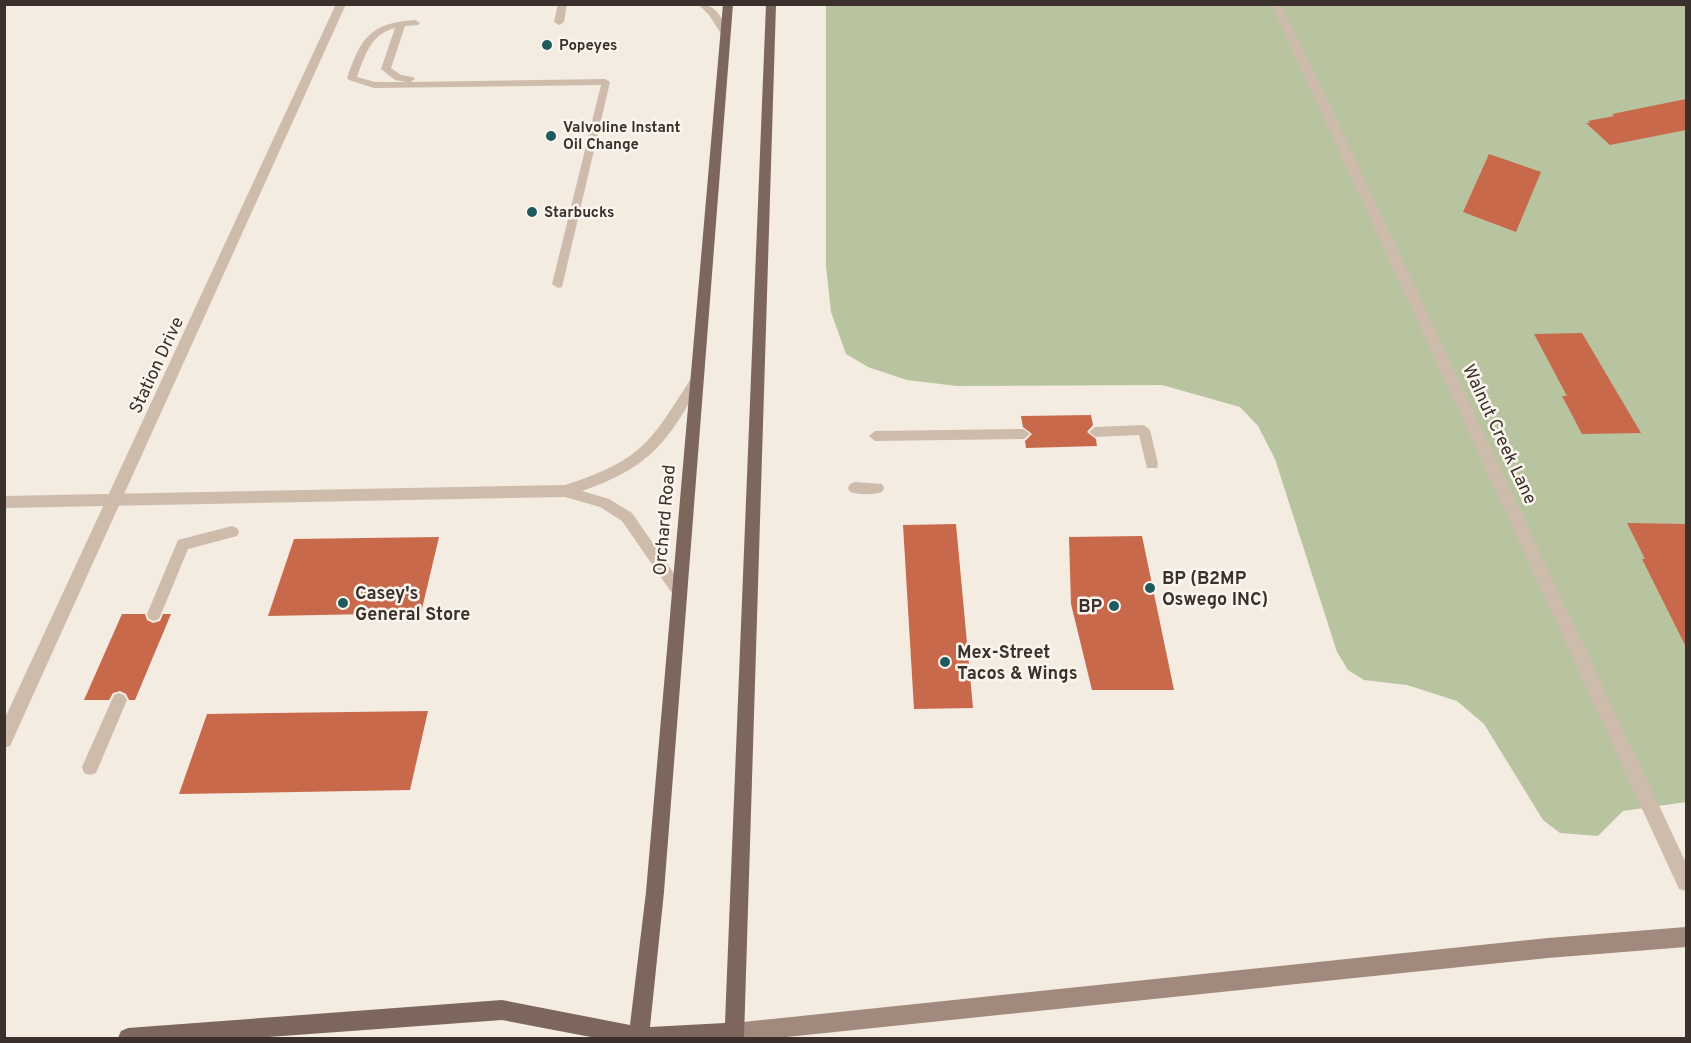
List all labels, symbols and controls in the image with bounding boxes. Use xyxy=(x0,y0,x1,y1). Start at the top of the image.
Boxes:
place label: Popeyes xyxy=(559,37,618,56)
marker: Popeyes xyxy=(540,38,554,52)
place label: Valvoline Instant Oil Change xyxy=(563,119,681,155)
marker: Valvoline Instant Oil Change xyxy=(544,129,558,143)
place label: Starbucks xyxy=(544,204,614,223)
marker: Starbucks xyxy=(525,205,539,219)
street label: Station Drive xyxy=(125,313,190,418)
street label: Walnut Creek Lane xyxy=(1456,361,1541,508)
street label: Orchard Road xyxy=(649,464,682,577)
place label: BP (B2MP Oswego INC) xyxy=(1162,568,1268,612)
marker: BP (B2MP Oswego INC) xyxy=(1143,581,1157,595)
place label: Casey's General Store xyxy=(355,583,470,627)
marker: Casey's General Store xyxy=(336,596,350,610)
place label: BP xyxy=(1078,596,1103,619)
marker: BP xyxy=(1107,599,1121,613)
place label: Mex-Street Tacos & Wings xyxy=(957,642,1078,686)
marker: Mex-Street Tacos & Wings xyxy=(938,655,952,669)

